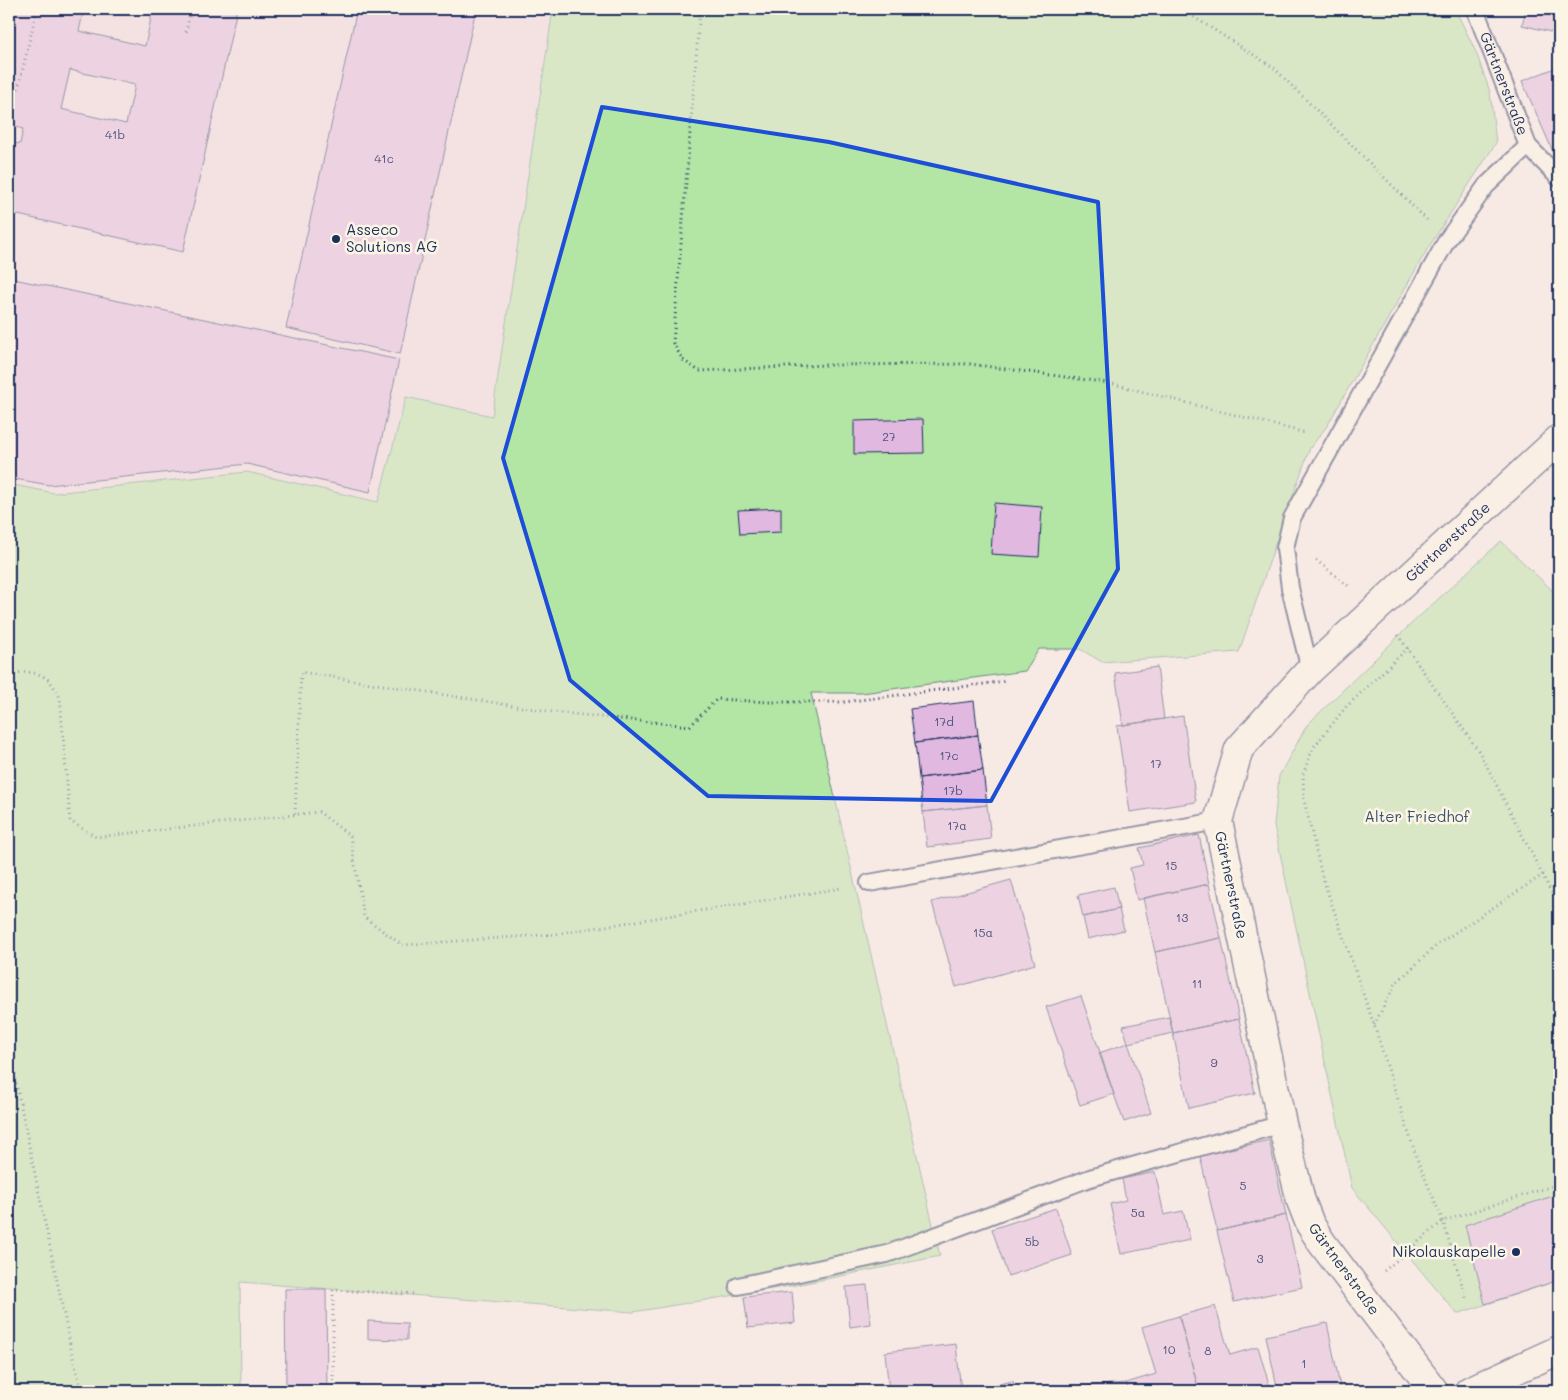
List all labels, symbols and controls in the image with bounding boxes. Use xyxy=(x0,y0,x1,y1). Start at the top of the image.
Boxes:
street label: Gärtnerstraße xyxy=(1476,29,1534,138)
house number: 41b xyxy=(105,126,125,142)
house number: 41c xyxy=(374,150,394,166)
place label: Asseco Solutions AG xyxy=(346,219,437,256)
marker: Asseco Solutions AG xyxy=(330,233,342,245)
house number: 27 xyxy=(882,428,896,444)
street label: Gärtnerstraße xyxy=(1400,497,1494,586)
house number: 17d xyxy=(934,713,954,729)
house number: 17c xyxy=(939,747,959,763)
house number: 17 xyxy=(1150,755,1162,771)
house number: 17b xyxy=(943,782,963,798)
park label: Alter Friedhof xyxy=(1365,806,1471,826)
house number: 17a xyxy=(947,817,967,833)
street label: Gärtnerstraße xyxy=(1211,829,1253,940)
house number: 15 xyxy=(1165,857,1177,873)
house number: 13 xyxy=(1176,909,1188,925)
house number: 15a xyxy=(973,924,993,940)
house number: 11 xyxy=(1192,975,1202,991)
house number: 9 xyxy=(1210,1054,1218,1070)
house number: 5 xyxy=(1240,1177,1247,1193)
house number: 5a xyxy=(1131,1204,1145,1220)
street label: Gärtnerstraße xyxy=(1305,1218,1385,1318)
house number: 5b xyxy=(1025,1233,1039,1249)
place label: Nikolauskapelle xyxy=(1392,1241,1506,1261)
marker: Nikolauskapelle xyxy=(1510,1246,1522,1258)
house number: 3 xyxy=(1256,1250,1264,1266)
house number: 10 xyxy=(1163,1341,1176,1357)
house number: 8 xyxy=(1204,1342,1212,1358)
house number: 1 xyxy=(1301,1355,1307,1371)

